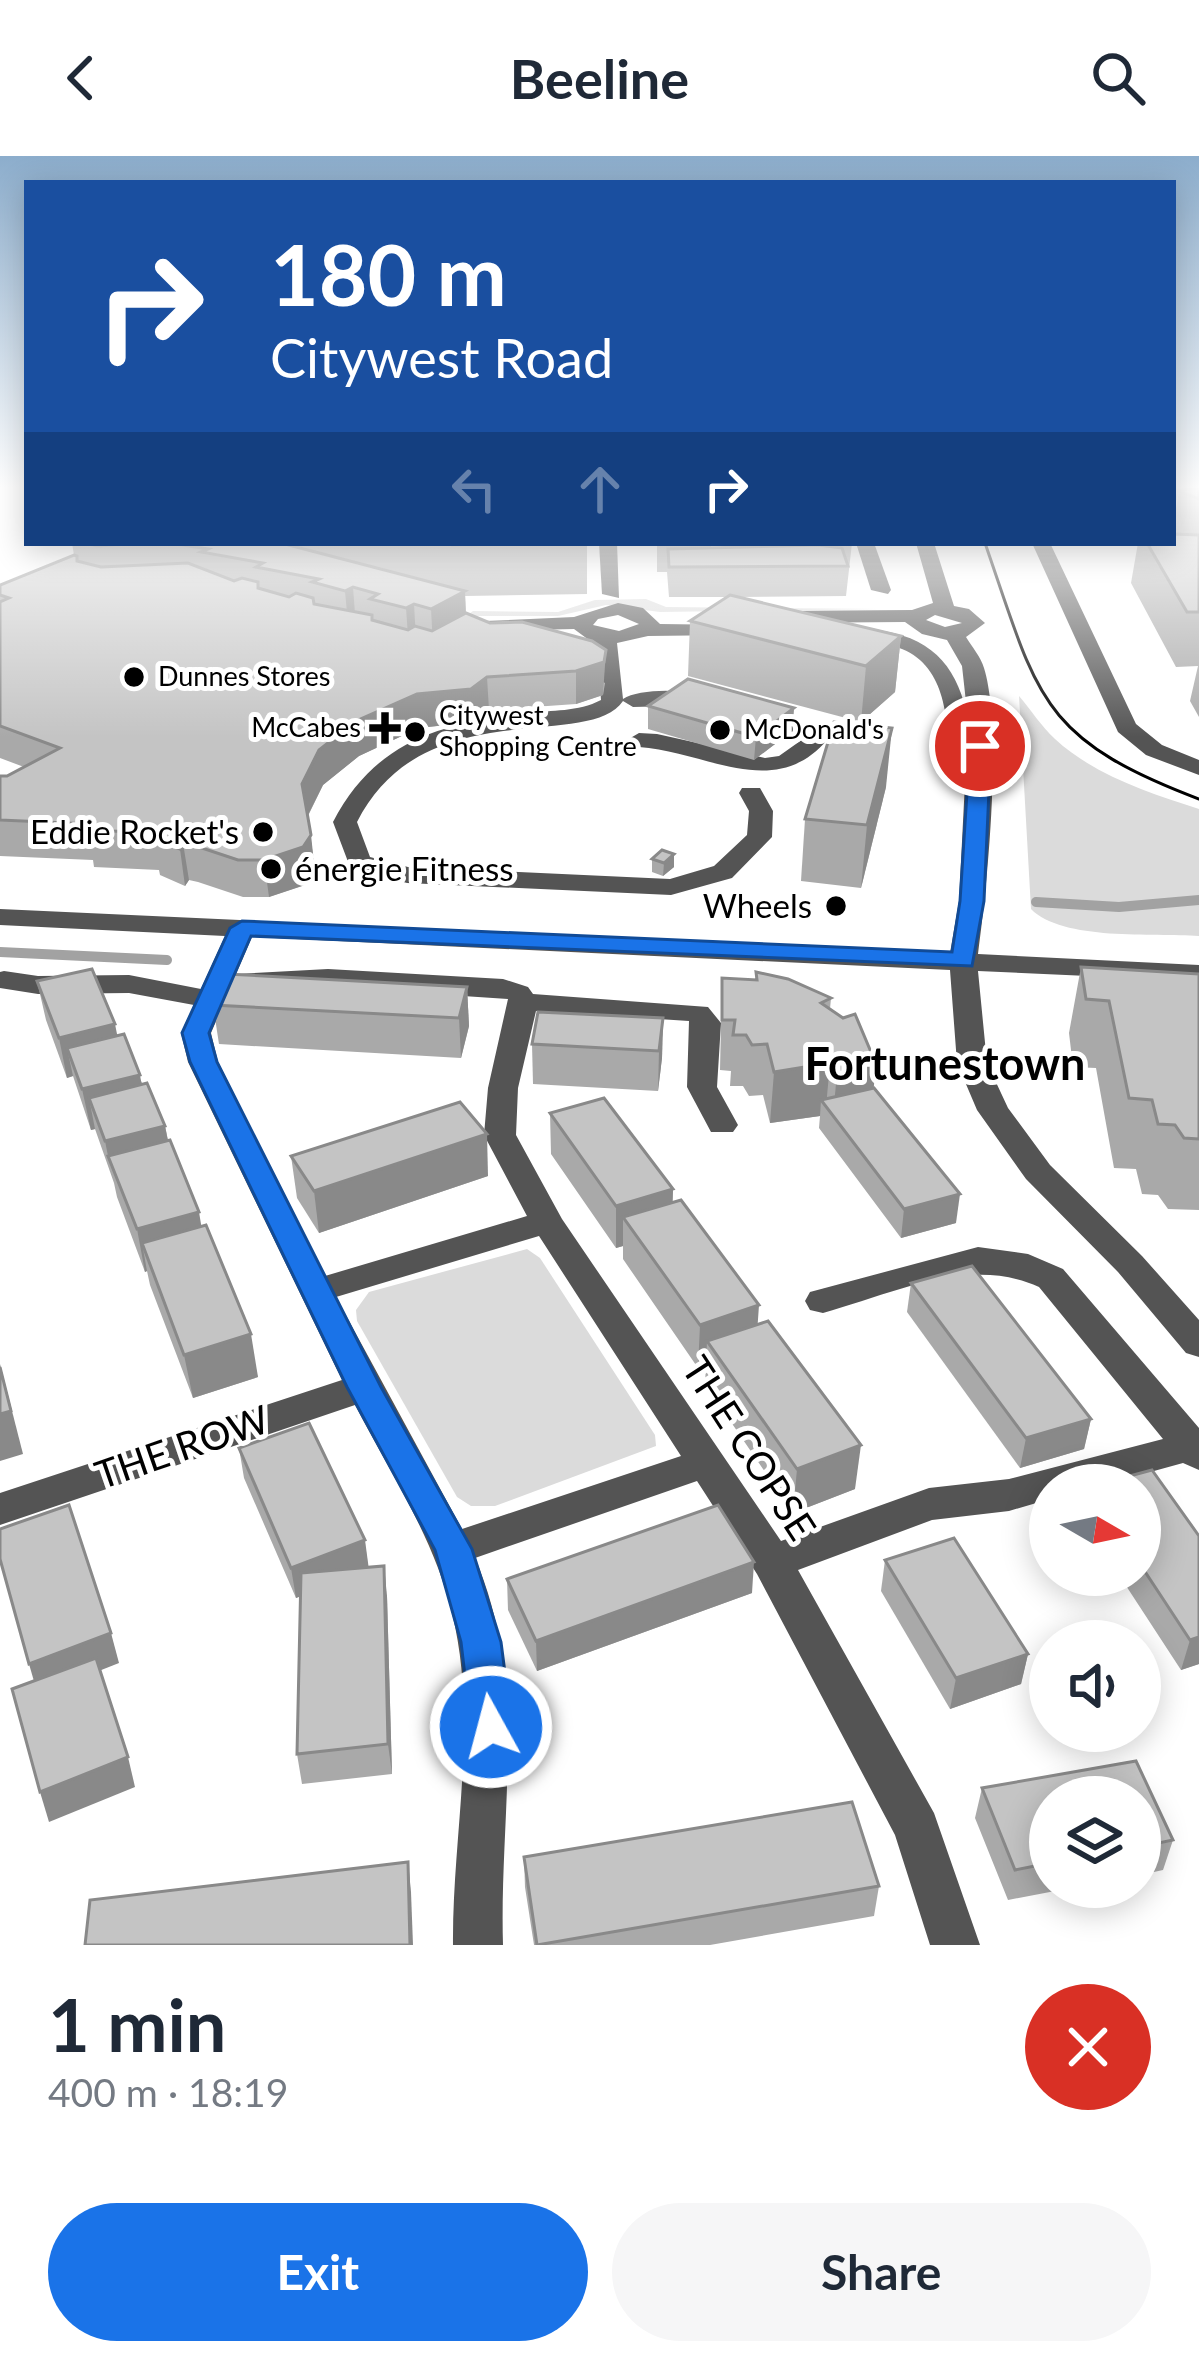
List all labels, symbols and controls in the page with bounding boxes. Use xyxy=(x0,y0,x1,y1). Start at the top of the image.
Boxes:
icon: back xyxy=(48,45,114,111)
icon: search xyxy=(1085,45,1151,111)
text: Beeline xyxy=(510,46,689,111)
text: 180 m xyxy=(270,223,507,324)
icon: right xyxy=(72,228,228,384)
text: Citywest Road xyxy=(270,325,613,390)
icon: left xyxy=(441,456,507,522)
icon: ahead xyxy=(567,456,633,522)
icon: right xyxy=(693,456,759,522)
place label: Dunnes Stores xyxy=(158,659,331,692)
marker: Dunnes Stores xyxy=(121,664,147,690)
pin xyxy=(929,695,1031,797)
place label: Citywest Shopping Centre xyxy=(439,698,637,762)
place label: McCabes xyxy=(251,710,361,743)
place label: McDonald's xyxy=(744,712,884,745)
icon: arrive xyxy=(947,713,1013,779)
marker: McCabes xyxy=(372,715,398,741)
marker: McDonald's xyxy=(707,717,733,743)
marker: Citywest Shopping Centre xyxy=(402,719,428,745)
place label: Eddie Rocket's xyxy=(30,811,239,851)
marker: Eddie Rocket's xyxy=(250,819,276,845)
place label: énergie Fitness xyxy=(295,848,514,888)
marker: énergie Fitness xyxy=(258,856,284,882)
place label: Wheels xyxy=(703,885,812,925)
marker: Wheels xyxy=(823,893,849,919)
district label: Fortunestown xyxy=(805,1036,1085,1090)
street label: THE COPSE xyxy=(674,1347,826,1548)
street label: THE ROW xyxy=(89,1395,275,1497)
north arrow xyxy=(1029,1464,1161,1596)
map controls xyxy=(1029,1464,1161,1908)
button: sound xyxy=(1029,1620,1161,1752)
position arrow xyxy=(428,1664,554,1790)
button: layers xyxy=(1029,1776,1161,1908)
text: 1 min xyxy=(48,1981,226,2067)
button: close xyxy=(1025,1984,1151,2110)
text: 400 m · 18:19 xyxy=(48,2069,288,2115)
button: Exit xyxy=(48,2203,588,2341)
button: Share xyxy=(612,2203,1151,2341)

